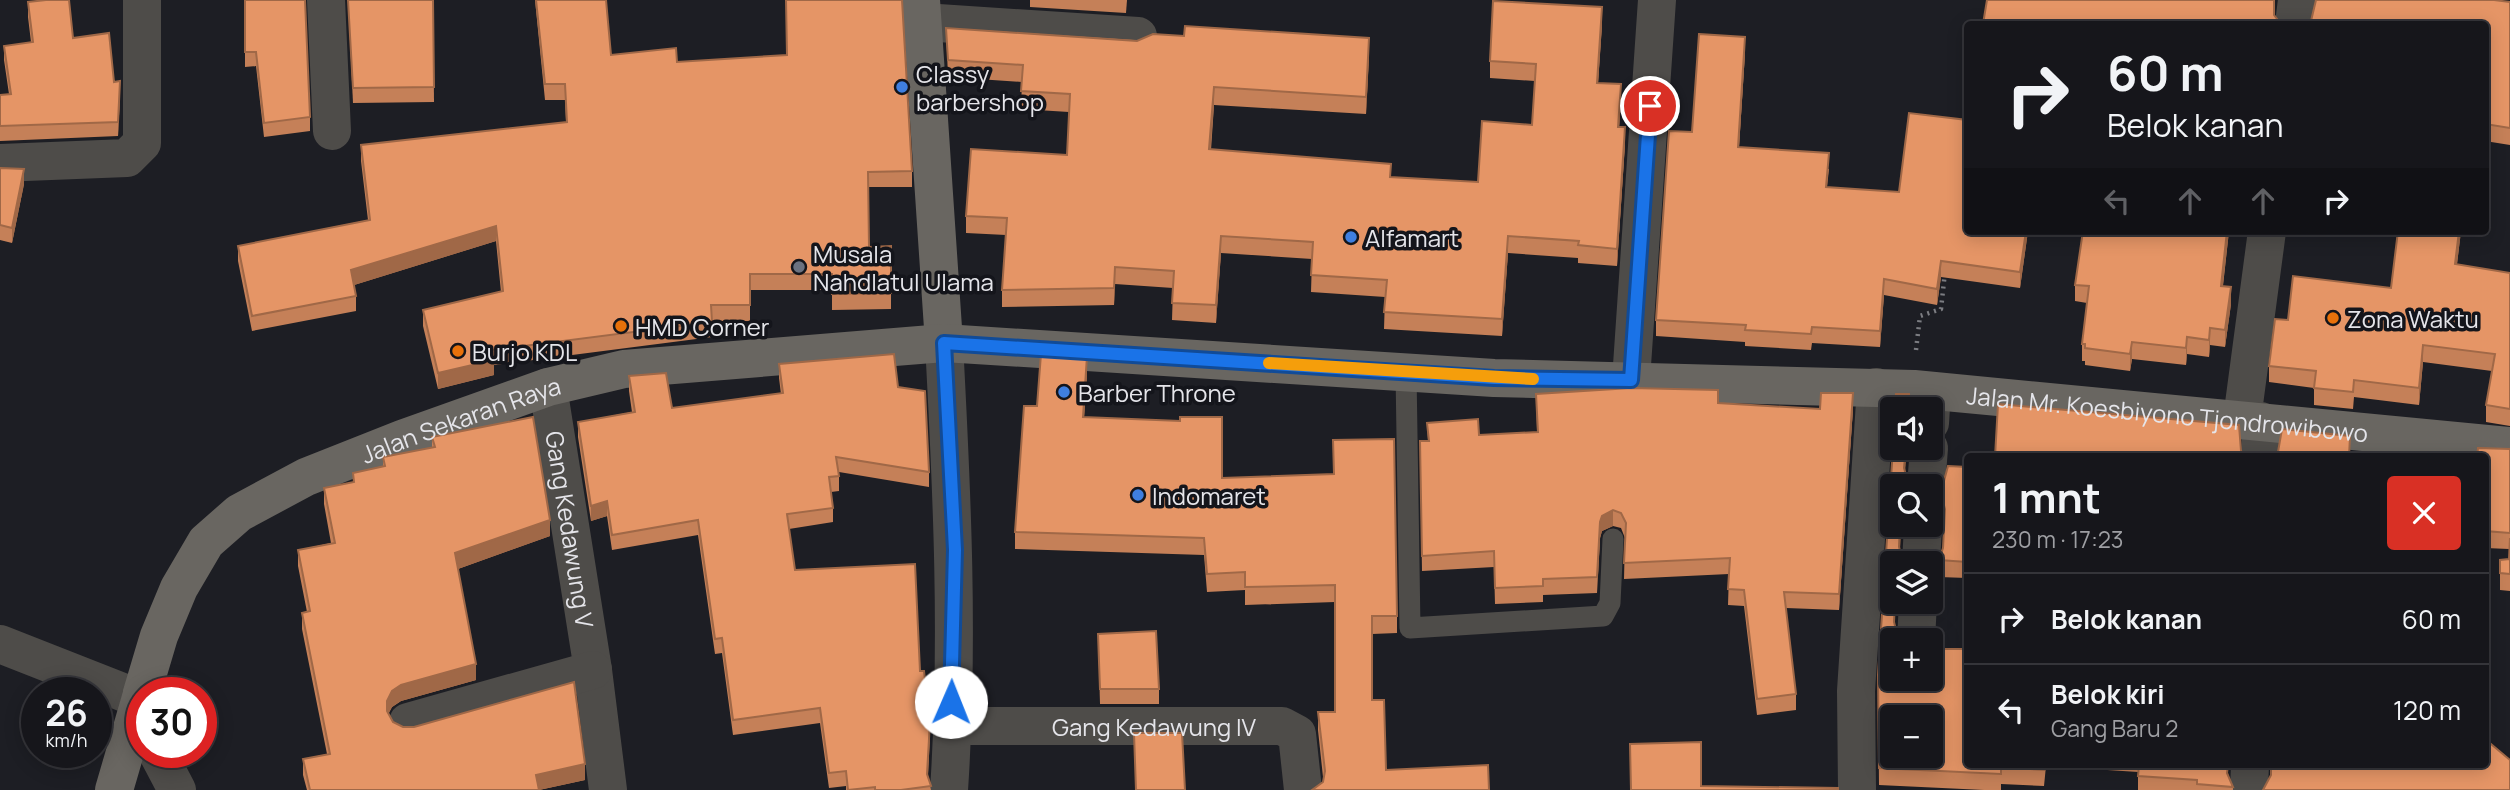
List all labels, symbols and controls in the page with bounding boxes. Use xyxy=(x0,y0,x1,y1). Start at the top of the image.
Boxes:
text: 60 m xyxy=(2107,39,2224,106)
icon: right xyxy=(1992,49,2083,140)
place label: Classy barbershop xyxy=(916,57,1044,118)
pin xyxy=(1620,76,1680,136)
marker: Classy barbershop xyxy=(894,79,910,95)
icon: arrive xyxy=(1631,87,1669,125)
text: Belok kanan xyxy=(2107,103,2283,147)
icon: left xyxy=(2098,182,2136,220)
icon: ahead xyxy=(2171,182,2209,220)
icon: ahead xyxy=(2244,182,2282,220)
icon: right xyxy=(2317,182,2355,220)
place label: Alfamart xyxy=(1365,221,1459,254)
marker: Alfamart xyxy=(1343,229,1359,245)
place label: Musala Nahdlatul Ulama xyxy=(813,237,994,298)
marker: Musala Nahdlatul Ulama xyxy=(791,259,807,275)
place label: Zona Waktu xyxy=(2347,302,2479,335)
place label: HMD Corner xyxy=(635,310,770,343)
marker: Zona Waktu xyxy=(2325,310,2341,326)
marker: HMD Corner xyxy=(613,318,629,334)
place label: Burjo KDL xyxy=(472,335,577,368)
marker: Burjo KDL xyxy=(450,343,466,359)
street label: Jalan Sekaran Raya xyxy=(356,368,564,470)
place label: Barber Throne xyxy=(1078,376,1236,409)
street label: Jalan Mr. Koesbiyono Tjondrowibowo xyxy=(1965,378,2370,449)
marker: Barber Throne xyxy=(1056,384,1072,400)
map controls xyxy=(1880,397,1943,768)
button: sound xyxy=(1880,397,1943,460)
street label: Gang Kedawung V xyxy=(539,429,603,630)
text: 1 mnt xyxy=(1992,468,2101,526)
button: search xyxy=(1880,474,1943,537)
button: close xyxy=(2387,476,2461,550)
place label: Indomaret xyxy=(1152,479,1266,512)
marker: Indomaret xyxy=(1130,487,1146,503)
text: 230 m · 17:23 xyxy=(1992,523,2124,555)
button: layers xyxy=(1880,551,1943,614)
icon: right xyxy=(1992,600,2030,638)
text: Belok kanan xyxy=(2051,601,2202,637)
text: 60 m xyxy=(2402,601,2461,637)
button: + xyxy=(1880,628,1943,691)
position arrow xyxy=(914,665,988,739)
text: Belok kiri xyxy=(2051,676,2165,712)
speed limit sign: 30 xyxy=(126,677,217,768)
text: 26 xyxy=(45,689,88,737)
icon: left xyxy=(1992,691,2030,729)
text: 120 m xyxy=(2393,692,2461,728)
button: − xyxy=(1880,705,1943,768)
street label: Gang Kedawung IV xyxy=(1052,710,1257,743)
text: Gang Baru 2 xyxy=(2051,712,2178,744)
text: km/h xyxy=(46,728,87,752)

